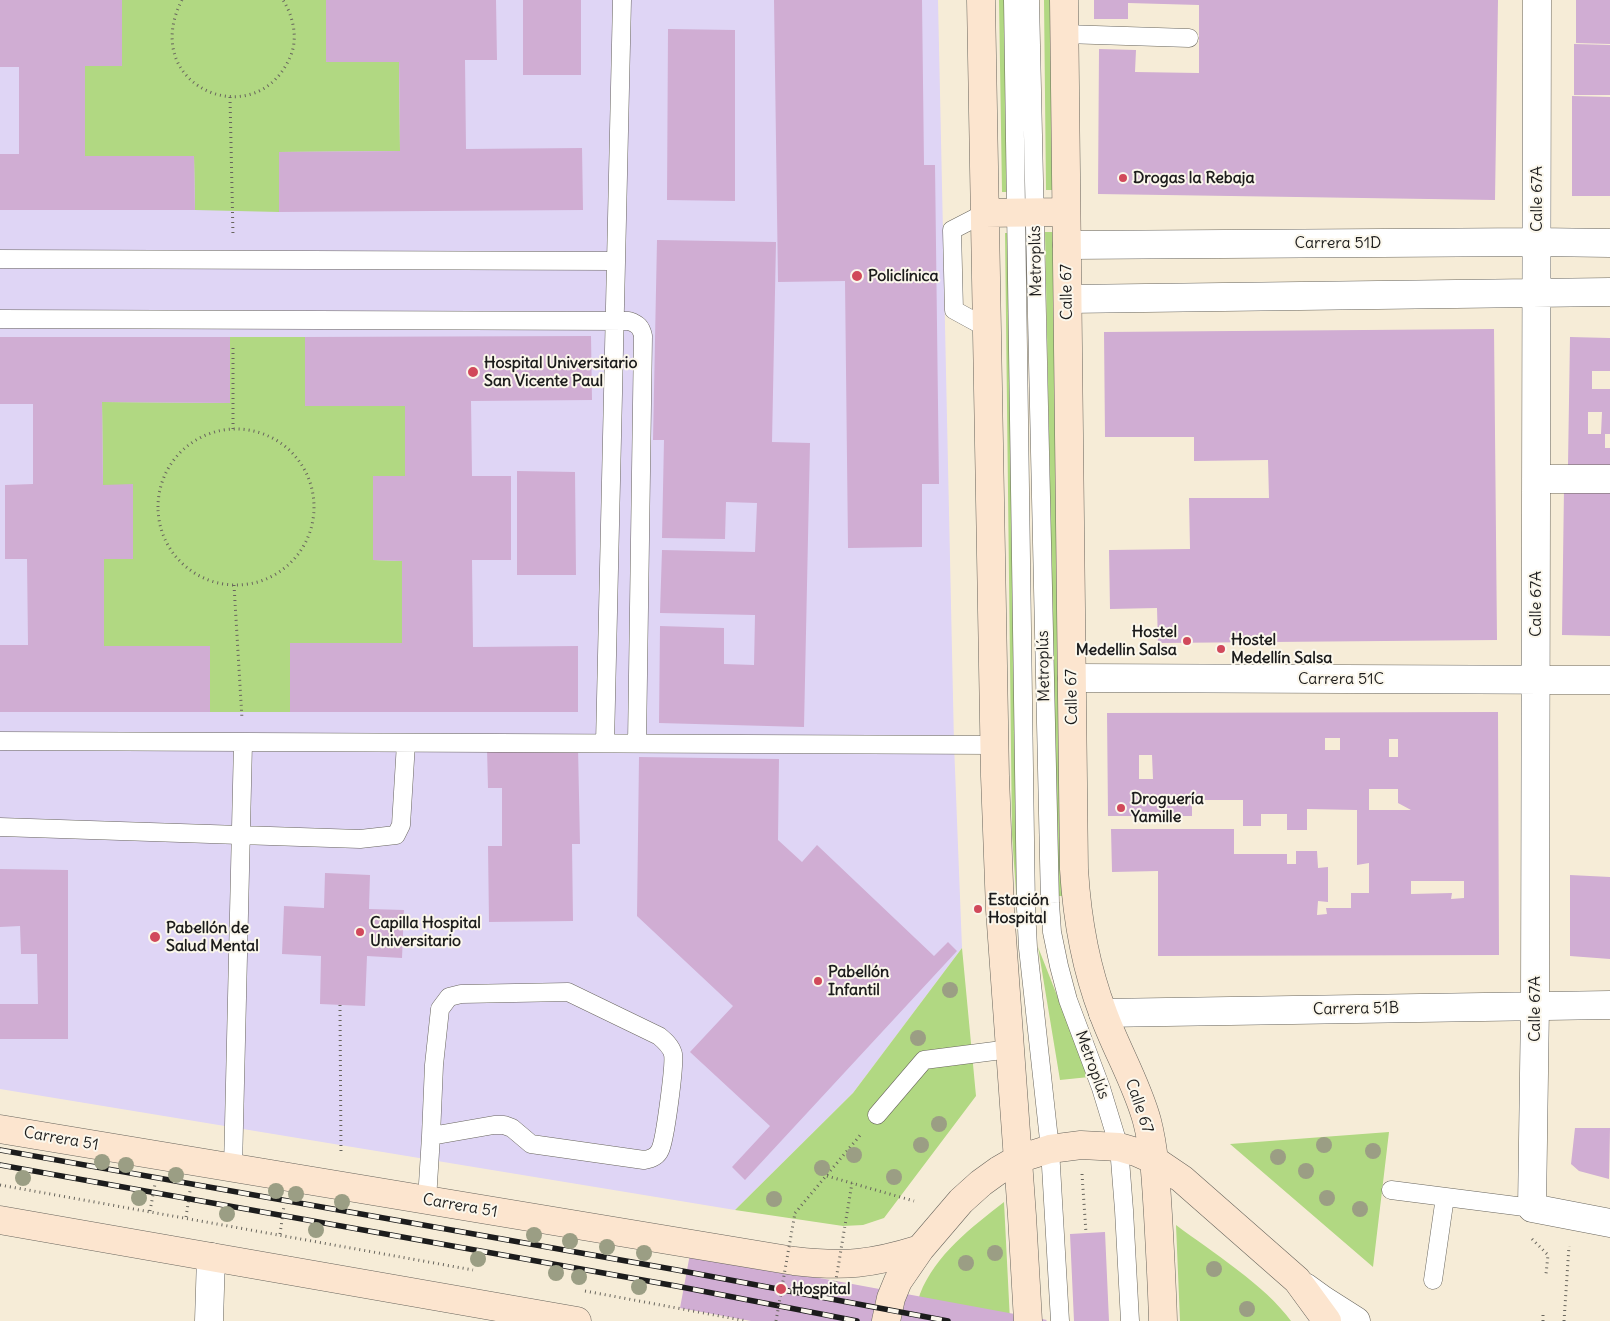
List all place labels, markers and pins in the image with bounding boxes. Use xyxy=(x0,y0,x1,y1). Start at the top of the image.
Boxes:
place label: Drogas la Rebaja xyxy=(1133,168,1255,188)
marker: Drogas la Rebaja xyxy=(1117,172,1129,184)
place label: Policlínica xyxy=(868,266,939,286)
marker: Policlínica xyxy=(850,269,864,283)
place label: Hospital Universitario San Vicente Paul xyxy=(484,353,637,391)
marker: Hospital Universitario San Vicente Paul xyxy=(466,365,480,379)
place label: Hostel Medellin Salsa xyxy=(1076,622,1177,660)
place label: Hostel Medellín Salsa xyxy=(1231,630,1332,668)
marker: Hostel Medellin Salsa xyxy=(1181,635,1193,647)
marker: Hostel Medellín Salsa xyxy=(1215,643,1227,655)
place label: Droguería Yamille xyxy=(1131,789,1204,827)
marker: Droguería Yamille xyxy=(1115,802,1127,814)
place label: Estación Hospital xyxy=(988,890,1049,928)
marker: Estación Hospital xyxy=(972,903,984,915)
place label: Capilla Hospital Universitario xyxy=(370,913,481,951)
place label: Pabellón de Salud Mental xyxy=(166,918,259,956)
marker: Capilla Hospital Universitario xyxy=(354,926,366,938)
marker: Pabellón de Salud Mental xyxy=(148,930,162,944)
place label: Pabellón Infantil xyxy=(828,962,889,1000)
marker: Pabellón Infantil xyxy=(812,975,824,987)
place label: Hospital xyxy=(792,1279,851,1299)
marker: Hospital xyxy=(774,1282,788,1296)

